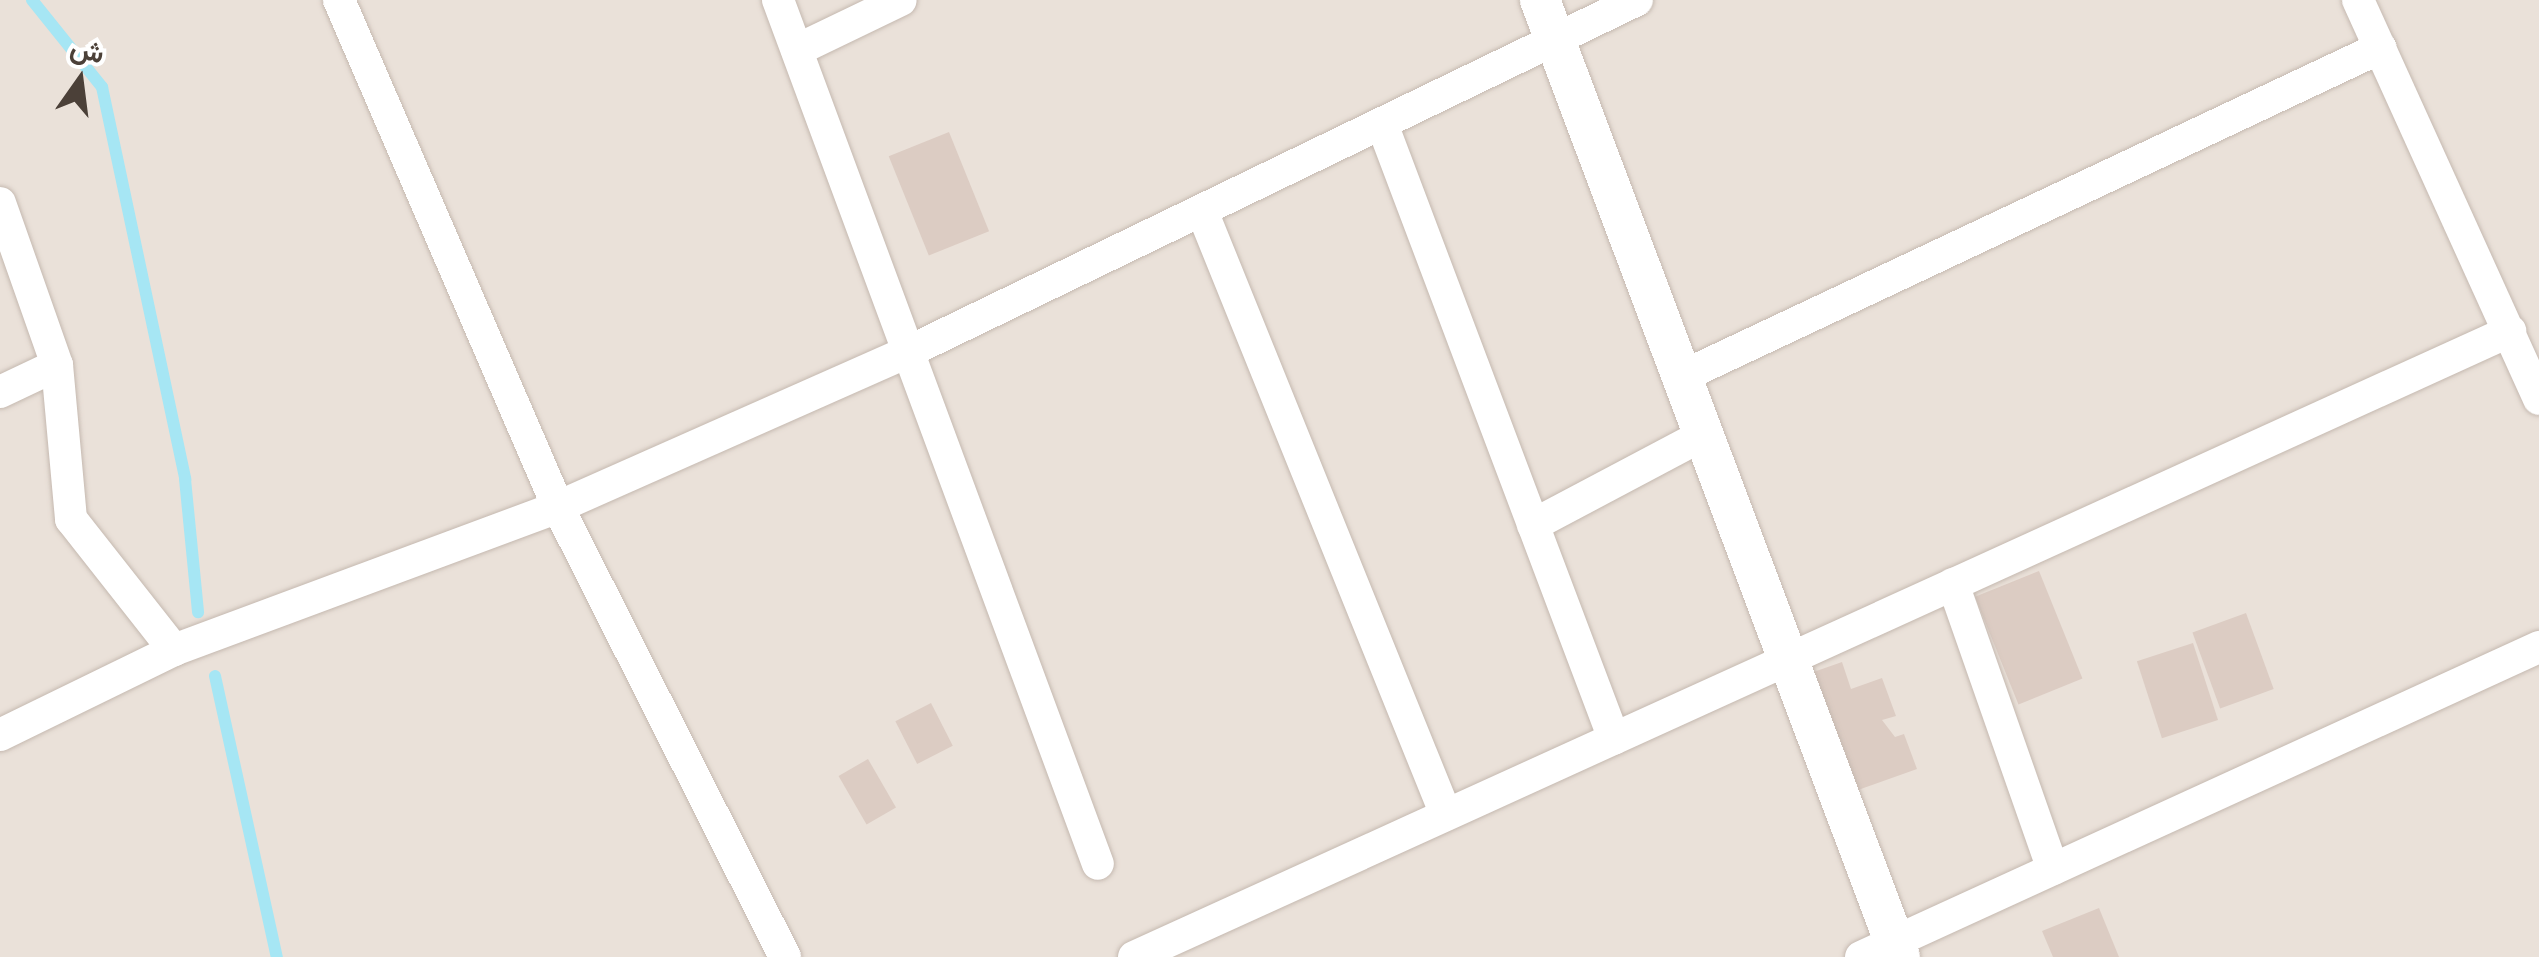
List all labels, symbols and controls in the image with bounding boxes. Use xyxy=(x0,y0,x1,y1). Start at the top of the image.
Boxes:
north arrow xyxy=(30,30,130,130)
text: ش xyxy=(67,30,108,70)

